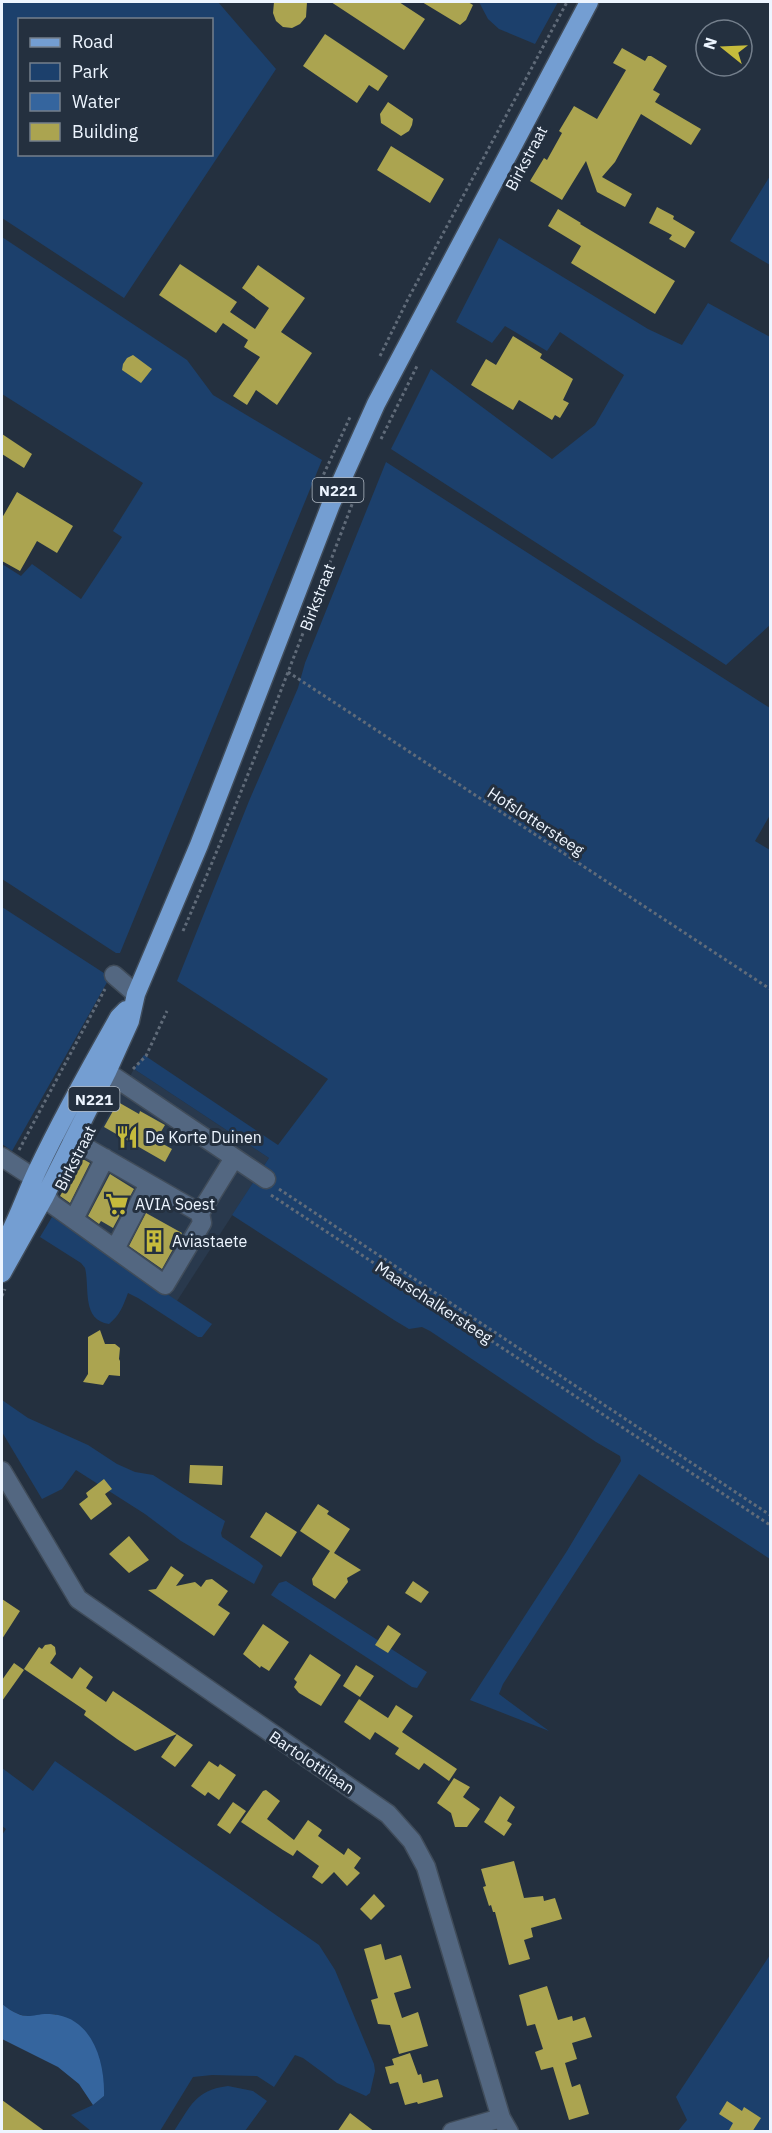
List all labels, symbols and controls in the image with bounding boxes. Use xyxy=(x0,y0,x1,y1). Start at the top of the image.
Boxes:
legend xyxy=(18,18,213,156)
north arrow xyxy=(694,18,754,78)
text: Road xyxy=(72,30,113,53)
text: N xyxy=(698,35,721,52)
text: Park xyxy=(72,60,109,83)
text: Water xyxy=(72,90,121,113)
text: Building xyxy=(72,120,139,143)
street label: Birkstraat xyxy=(501,122,551,194)
road number: N221 xyxy=(312,478,364,502)
street label: Birkstraat xyxy=(295,561,339,633)
street label: Hofslottersteeg xyxy=(484,782,589,860)
road number: N221 xyxy=(68,1087,119,1111)
street label: Birkstraat xyxy=(50,1122,100,1194)
restaurant icon: De Korte Duinen xyxy=(114,1124,140,1150)
place label: De Korte Duinen xyxy=(145,1127,262,1147)
supermarket icon: AVIA Soest xyxy=(104,1191,130,1217)
place label: AVIA Soest xyxy=(135,1194,215,1214)
building icon: Aviastaete xyxy=(141,1228,167,1254)
place label: Aviastaete xyxy=(172,1231,248,1251)
street label: Maarschalkersteeg xyxy=(372,1257,497,1348)
street label: Bartolottilaan xyxy=(266,1726,358,1798)

